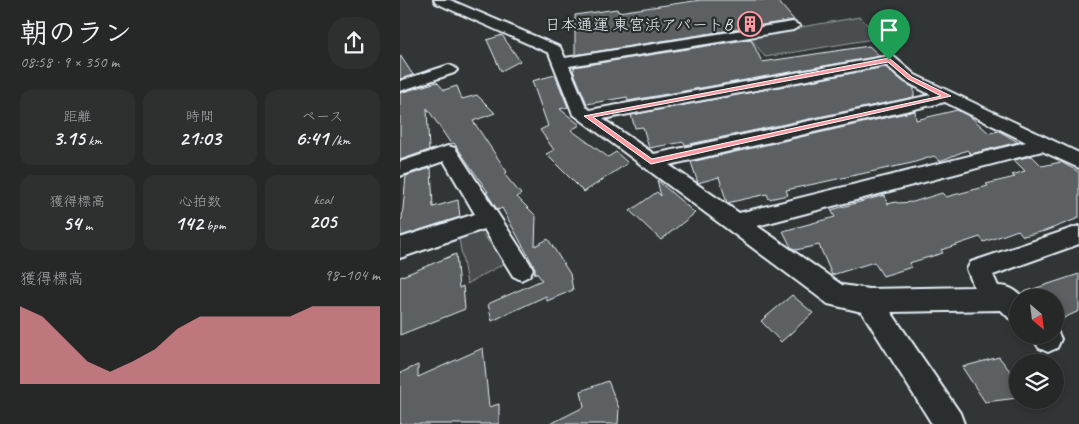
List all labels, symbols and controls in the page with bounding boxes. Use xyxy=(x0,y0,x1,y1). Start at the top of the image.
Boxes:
pin xyxy=(868,9,910,60)
building icon: 日本通運 東宮浜アパートB xyxy=(737,11,763,37)
text: 朝のラン xyxy=(20,15,132,50)
place label: 日本通運 東宮浜アパートB xyxy=(545,15,734,35)
icon: arrive xyxy=(875,16,903,44)
button: share xyxy=(328,17,380,69)
text: 08:58 · 9 × 350 m xyxy=(20,52,119,72)
text: 距離 xyxy=(63,108,91,125)
text: 時間 xyxy=(186,108,214,125)
text: ペース xyxy=(302,108,343,125)
text: 3.15 xyxy=(53,125,85,151)
text: 21:03 xyxy=(179,125,221,151)
text: 6:41 xyxy=(295,125,328,151)
text: km xyxy=(85,132,102,149)
text: /km xyxy=(328,132,350,149)
text: kcal xyxy=(313,191,332,208)
text: 獲得標高 xyxy=(49,193,105,210)
text: 心拍数 xyxy=(179,193,221,210)
text: 205 xyxy=(309,208,337,234)
text: 54 xyxy=(62,210,81,236)
text: 142 xyxy=(175,210,203,236)
text: m xyxy=(81,217,92,234)
text: bpm xyxy=(203,217,225,234)
text: 98–104 m xyxy=(324,265,380,285)
text: 獲得標高 xyxy=(20,269,84,289)
north arrow xyxy=(1009,289,1064,344)
map controls xyxy=(1009,289,1064,409)
button: layers xyxy=(1009,354,1064,409)

